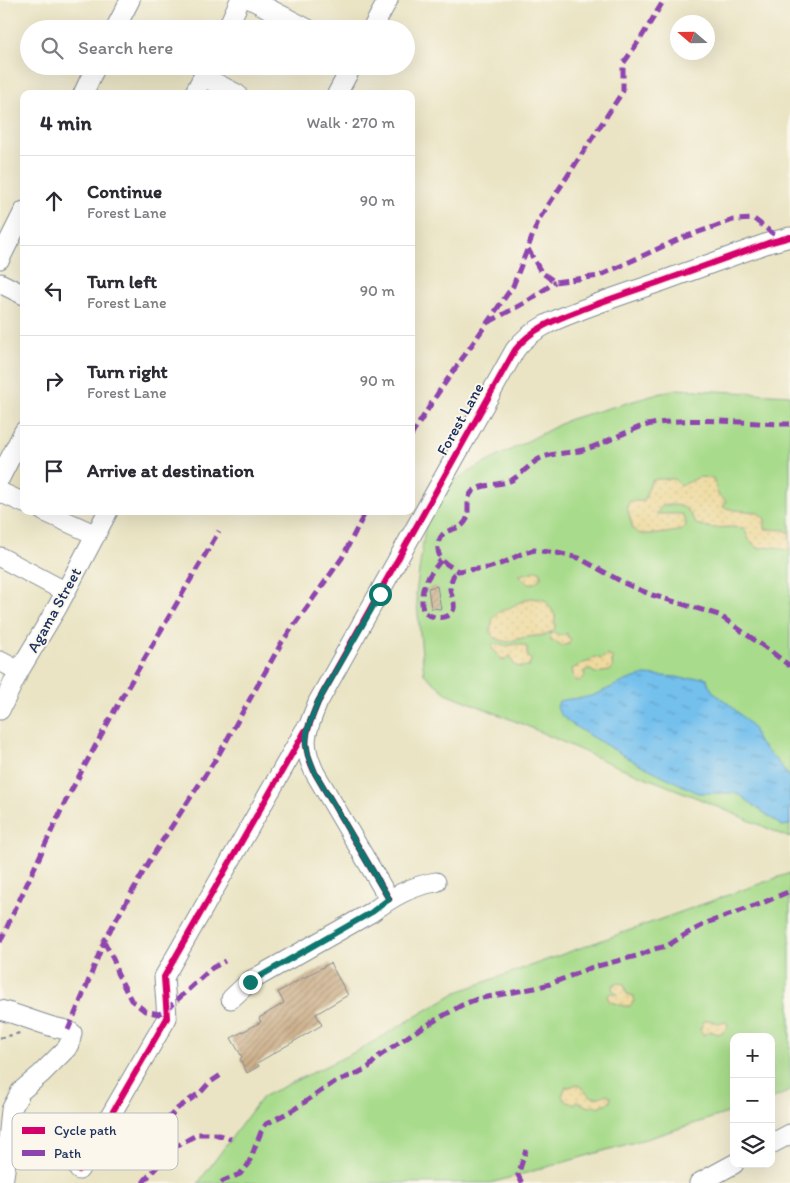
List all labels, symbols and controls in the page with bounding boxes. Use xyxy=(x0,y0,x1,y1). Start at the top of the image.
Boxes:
north arrow xyxy=(670,15,715,60)
search box xyxy=(20,20,415,75)
icon: search xyxy=(38,34,66,62)
text: Search here xyxy=(78,36,173,59)
text: 4 min xyxy=(40,110,92,135)
text: Walk · 270 m xyxy=(307,113,395,132)
text: Continue xyxy=(87,180,162,203)
icon: ahead xyxy=(40,187,68,215)
text: 90 m xyxy=(360,191,395,210)
text: Forest Lane xyxy=(87,203,167,222)
text: Turn left xyxy=(87,270,157,293)
icon: left xyxy=(40,277,68,305)
text: 90 m xyxy=(360,281,395,300)
text: Forest Lane xyxy=(87,293,167,312)
text: Turn right xyxy=(87,360,168,383)
icon: right xyxy=(40,367,68,395)
text: 90 m xyxy=(360,371,395,390)
street label: Forest Lane xyxy=(432,380,488,458)
text: Forest Lane xyxy=(87,383,167,402)
icon: arrive xyxy=(40,457,68,485)
text: Arrive at destination xyxy=(87,459,254,482)
street label: Agama Street xyxy=(23,564,85,656)
route start xyxy=(369,583,392,606)
route end xyxy=(239,971,262,994)
map controls xyxy=(730,1033,775,1168)
button: + xyxy=(730,1033,775,1078)
button: − xyxy=(730,1078,775,1123)
legend xyxy=(12,1113,178,1170)
text: Cycle path xyxy=(54,1122,117,1139)
button: layers xyxy=(730,1123,775,1168)
text: Path xyxy=(54,1145,81,1162)

